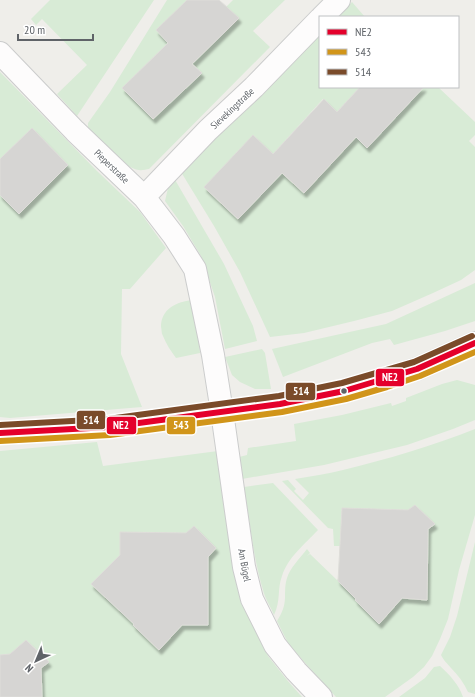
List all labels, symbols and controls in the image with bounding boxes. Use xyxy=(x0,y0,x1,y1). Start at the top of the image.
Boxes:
scale bar xyxy=(18,16,93,42)
legend xyxy=(319,16,459,88)
text: 20 m xyxy=(24,22,45,37)
text: NE2 xyxy=(355,24,372,39)
text: 543 xyxy=(355,44,371,59)
text: 514 xyxy=(355,64,372,79)
street label: Sievekingstraße xyxy=(208,85,257,132)
street label: Pieperstraße xyxy=(91,146,132,186)
line badge: NE2 xyxy=(375,368,405,387)
text: NE2 xyxy=(382,370,398,384)
line badge: 514 xyxy=(285,382,316,401)
text: 514 xyxy=(293,384,310,398)
unlabelled marker xyxy=(339,386,349,396)
line badge: 514 xyxy=(76,410,106,430)
text: 514 xyxy=(83,413,100,427)
line badge: NE2 xyxy=(106,416,137,435)
line badge: 543 xyxy=(166,416,196,435)
text: NE2 xyxy=(113,418,129,432)
text: 543 xyxy=(173,418,189,432)
street label: Am Bügel xyxy=(235,548,254,583)
north arrow xyxy=(16,641,56,681)
text: N xyxy=(22,661,36,675)

